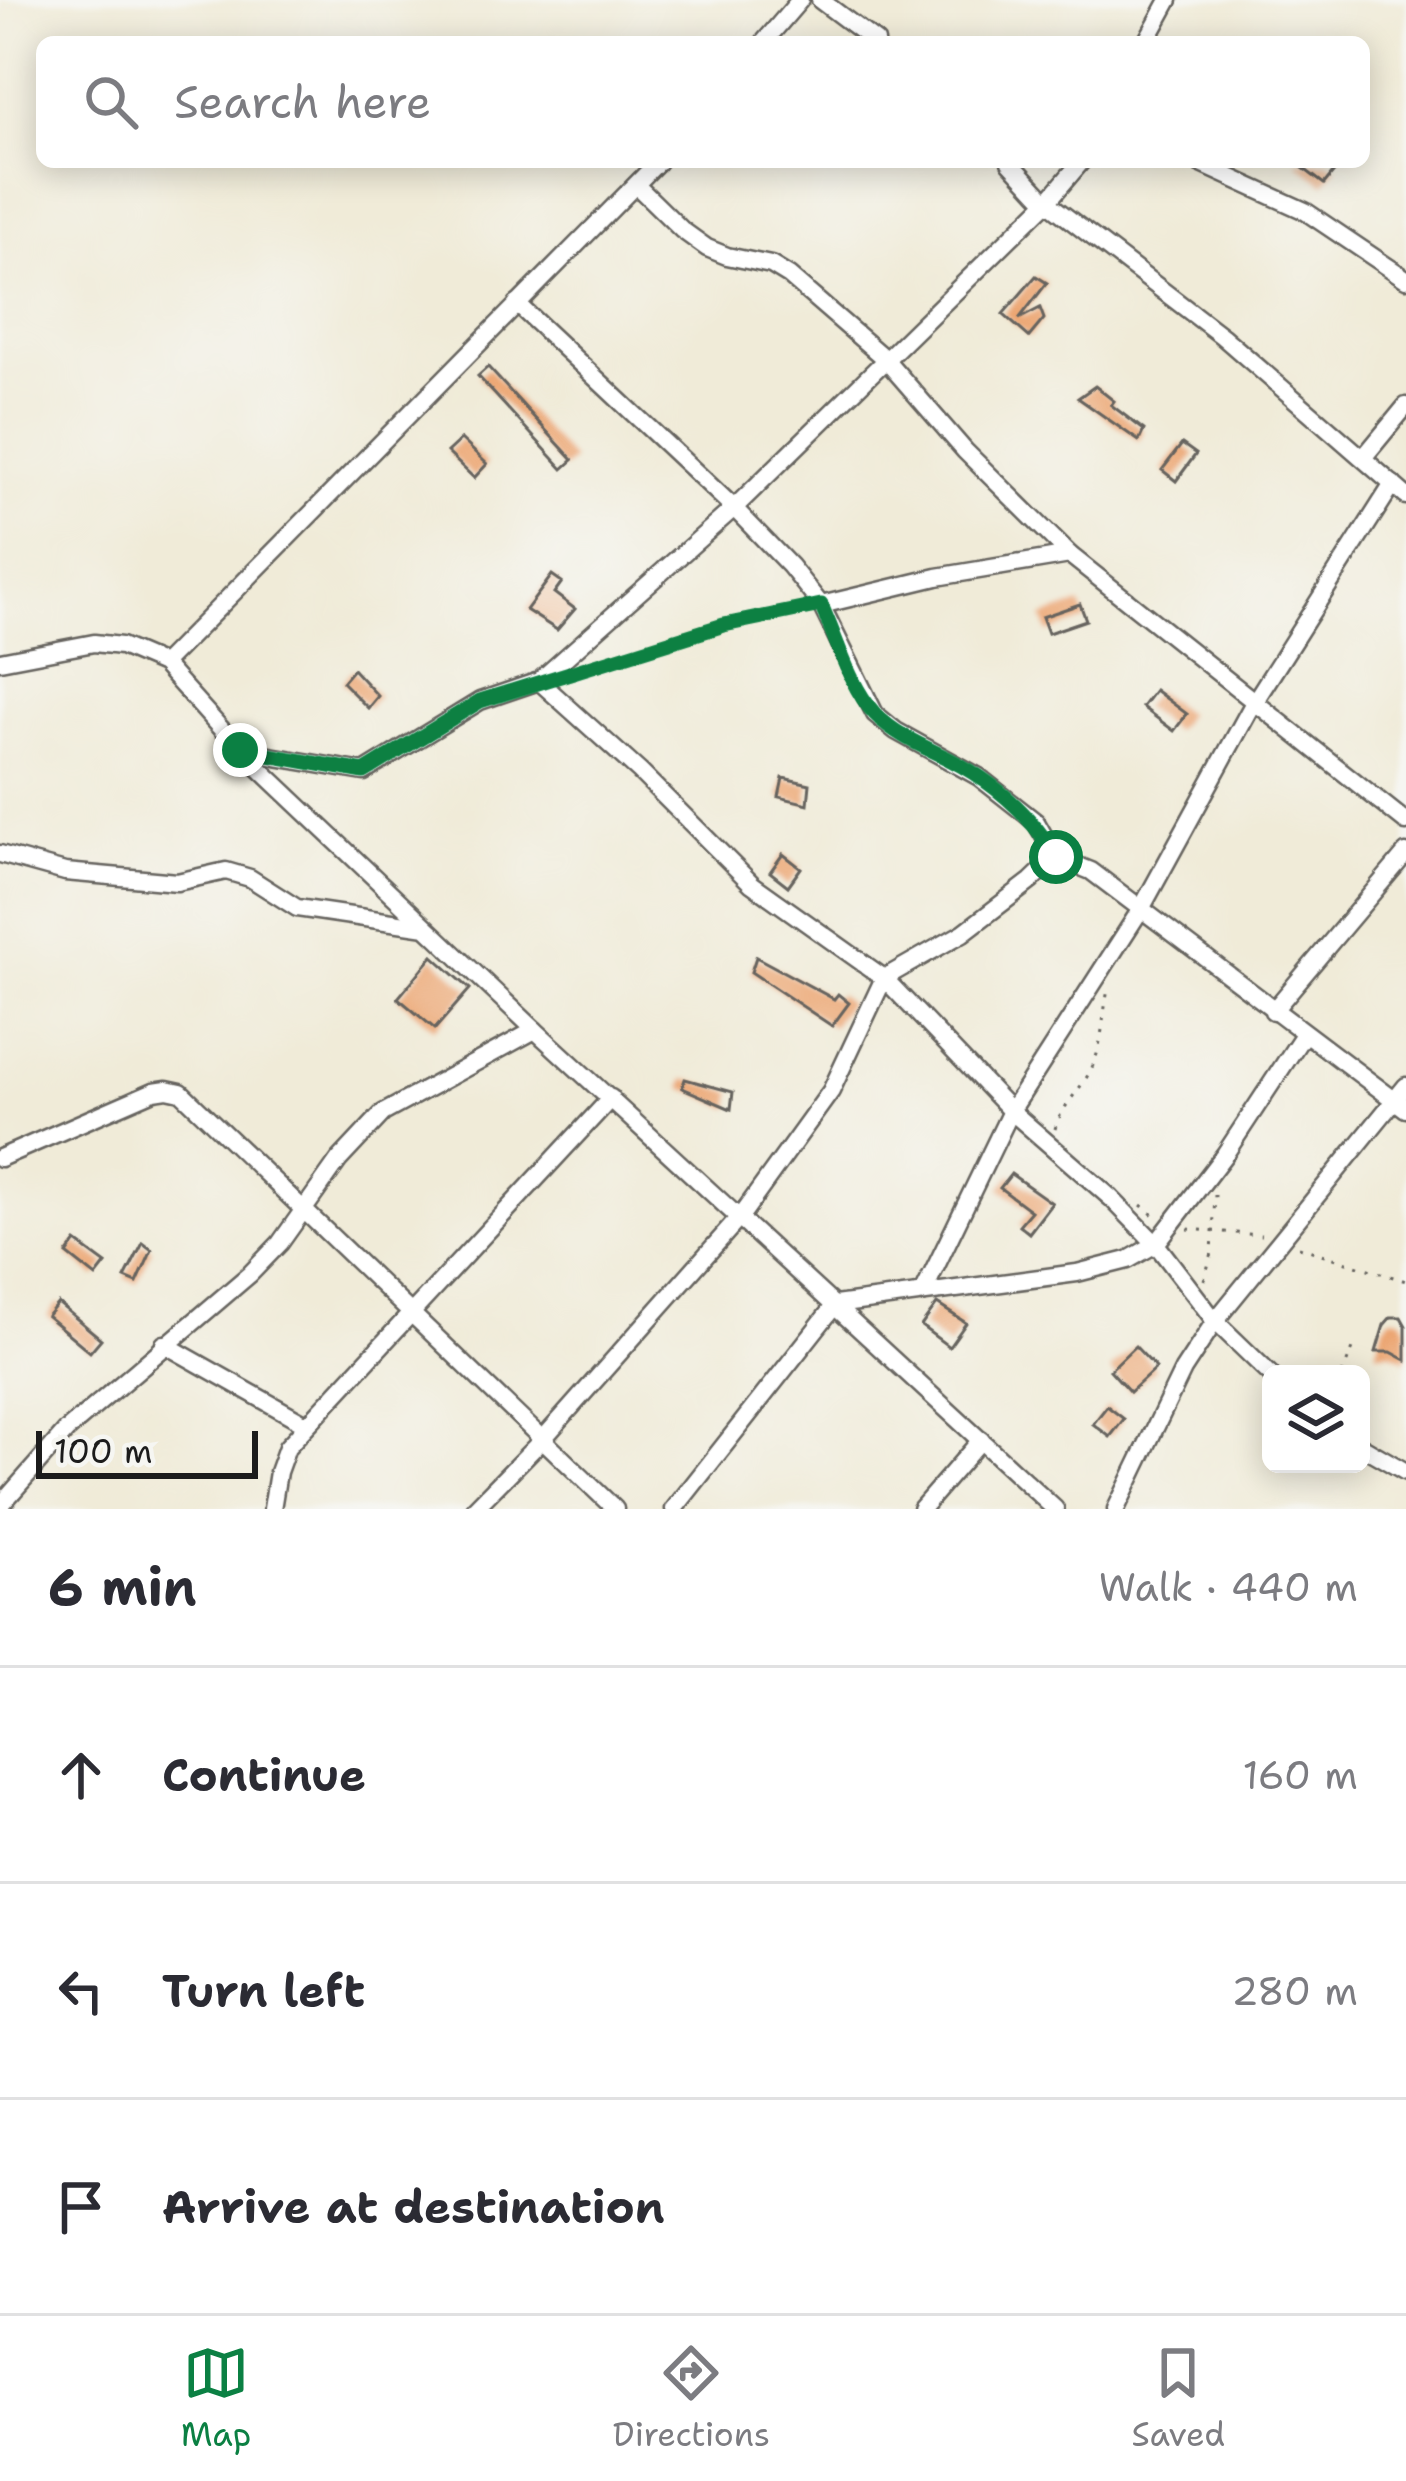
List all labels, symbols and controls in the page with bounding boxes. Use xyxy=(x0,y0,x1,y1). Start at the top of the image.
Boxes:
search box xyxy=(36,36,1370,168)
icon: search xyxy=(78,69,144,135)
text: Search here xyxy=(174,72,431,132)
route end xyxy=(213,723,267,777)
route start xyxy=(1029,830,1083,884)
map controls xyxy=(1262,1365,1370,1473)
button: layers xyxy=(1262,1365,1370,1473)
scale bar xyxy=(36,1425,258,1478)
text: 100 m xyxy=(54,1429,153,1474)
text: 6 min xyxy=(48,1553,197,1621)
text: Walk · 440 m xyxy=(1099,1561,1358,1613)
icon: ahead xyxy=(48,1742,114,1808)
text: Continue xyxy=(162,1745,366,1805)
text: 160 m xyxy=(1243,1749,1358,1801)
icon: left xyxy=(48,1958,114,2024)
text: Turn left xyxy=(162,1961,365,2021)
text: 280 m xyxy=(1231,1965,1358,2017)
icon: arrive xyxy=(48,2174,114,2240)
text: Arrive at destination xyxy=(162,2177,665,2237)
tab: Map xyxy=(181,2340,251,2457)
tab: Directions xyxy=(613,2340,770,2457)
tab: Saved xyxy=(1132,2340,1225,2457)

